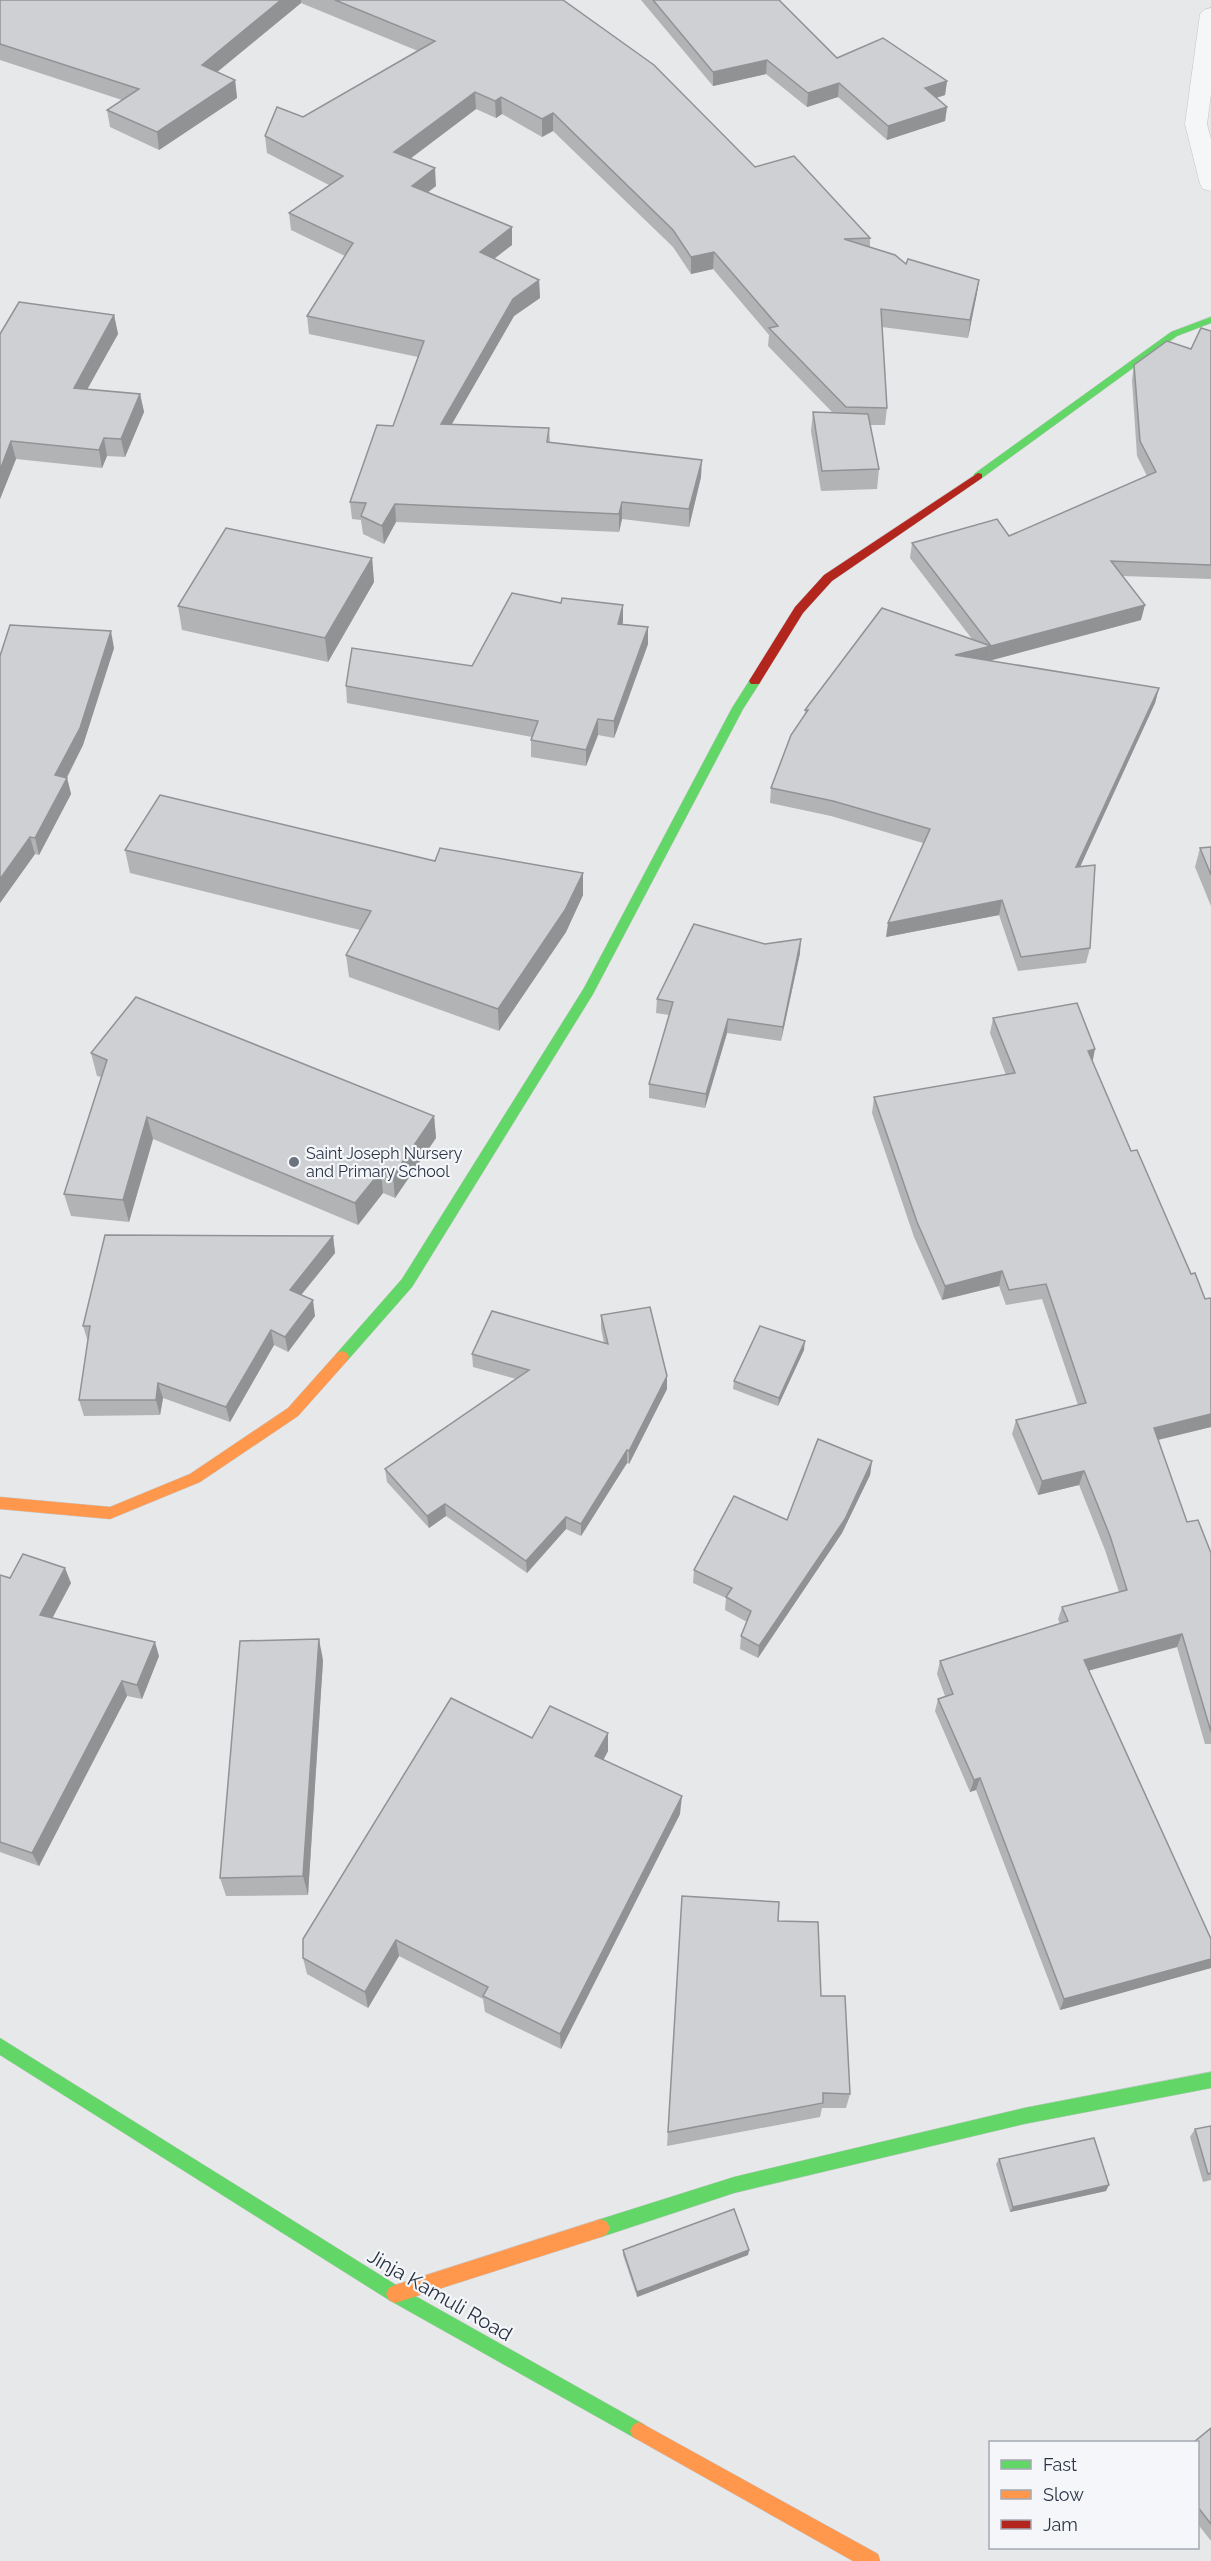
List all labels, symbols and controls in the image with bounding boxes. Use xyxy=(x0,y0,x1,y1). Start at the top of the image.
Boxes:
place label: Saint Joseph Nursery and Primary School xyxy=(306,1144,463,1181)
marker: Saint Joseph Nursery and Primary School xyxy=(287,1155,301,1169)
street label: Jinja Kamuli Road xyxy=(363,2244,517,2346)
legend xyxy=(989,2441,1199,2549)
text: Fast xyxy=(1043,2454,1077,2475)
text: Slow xyxy=(1043,2484,1084,2505)
text: Jam xyxy=(1043,2514,1078,2535)

